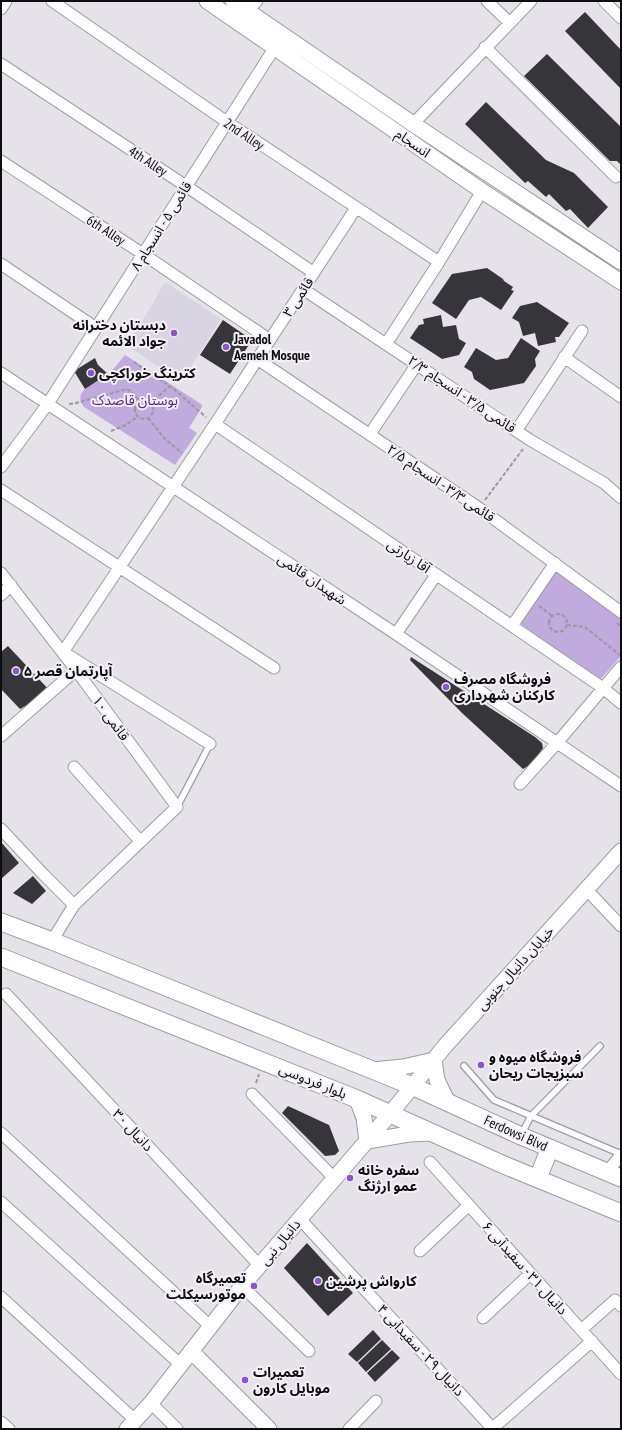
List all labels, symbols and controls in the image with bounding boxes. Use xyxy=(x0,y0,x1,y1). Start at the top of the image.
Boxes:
street label: 2nd Alley xyxy=(220,114,268,154)
street label: انسجام xyxy=(391,125,434,163)
street label: 4th Alley xyxy=(125,142,171,181)
street label: قائمی ۵ - انسجام ۸ xyxy=(126,178,197,275)
street label: 6th Alley xyxy=(83,211,129,250)
street label: قائمی ۳ xyxy=(279,274,317,320)
place label: دبستان دخترانه جواد الائمه xyxy=(73,316,166,350)
marker: دبستان دخترانه جواد الائمه xyxy=(169,328,179,338)
place label: Javadol Aemeh Mosque xyxy=(233,330,310,364)
marker: Javadol Aemeh Mosque xyxy=(221,342,231,352)
street label: قائمی ۳/۵ - انسجام ۲/۳ xyxy=(403,351,519,438)
place label: کترینگ خوراکچی xyxy=(99,364,196,383)
marker: کترینگ خوراکچی xyxy=(86,368,96,378)
park label: بوستان قاصدک xyxy=(92,391,178,409)
street label: قائمی ۳/۳ - انسجام ۲/۵ xyxy=(382,440,498,527)
street label: آقا زیارتی xyxy=(384,535,435,578)
street label: شهیدان قائمی xyxy=(274,549,350,609)
place label: آپارتمان قصر ۵ xyxy=(24,662,113,681)
marker: آپارتمان قصر ۵ xyxy=(11,666,21,676)
place label: فروشگاه مصرف کارکنان شهرداری xyxy=(454,670,555,704)
marker: فروشگاه مصرف کارکنان شهرداری xyxy=(441,682,451,692)
street label: قائمی ۱۰ xyxy=(89,692,133,744)
street label: خیابان دانیال جنوبی xyxy=(472,922,558,1014)
place label: فروشگاه میوه و سبزیجات ریحان xyxy=(489,1048,584,1082)
street label: بلوار فردوسی xyxy=(276,1059,350,1103)
marker: فروشگاه میوه و سبزیجات ریحان xyxy=(476,1060,486,1070)
street label: دانیال ۳۰ xyxy=(109,1105,157,1155)
street label: Ferdowsi Blvd xyxy=(481,1111,551,1155)
place label: سفره خانه عمو ارژنگ xyxy=(358,1161,419,1195)
marker: سفره خانه عمو ارژنگ xyxy=(345,1173,355,1183)
street label: دانیال نبی xyxy=(256,1215,305,1269)
street label: دانیال ۳۱ - سفیدآبی ۶ xyxy=(478,1218,572,1319)
place label: تعمیرگاه موتورسیکلت xyxy=(166,1269,246,1303)
place label: کارواش پرشین xyxy=(326,1272,417,1291)
marker: کارواش پرشین xyxy=(313,1276,323,1286)
marker: تعمیرگاه موتورسیکلت xyxy=(249,1281,259,1291)
street label: دانیال ۲۹ - سفیدآبی ۴ xyxy=(374,1300,469,1400)
place label: تعمیرات موبایل کارون xyxy=(253,1363,330,1397)
marker: تعمیرات موبایل کارون xyxy=(240,1375,250,1385)

